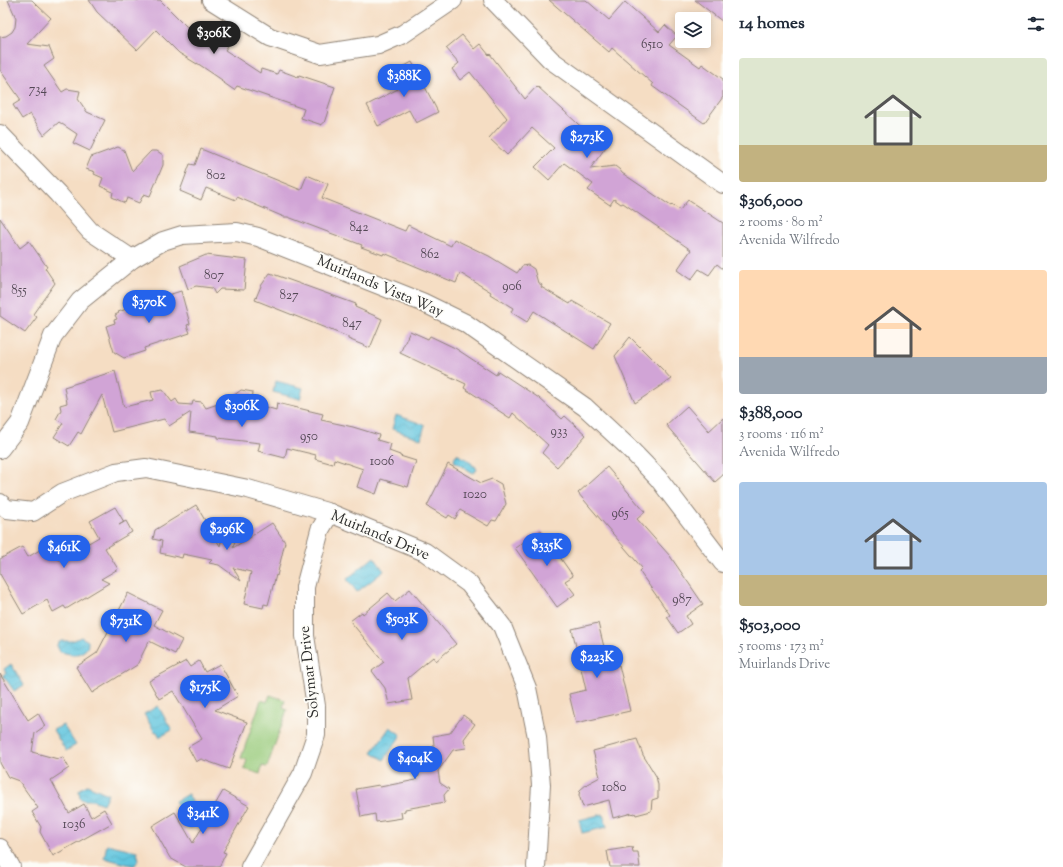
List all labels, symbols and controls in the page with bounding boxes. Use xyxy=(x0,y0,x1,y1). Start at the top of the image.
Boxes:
map controls xyxy=(675,12,711,48)
button: layers xyxy=(675,12,711,48)
text: 14 homes xyxy=(739,12,805,36)
icon: filters xyxy=(1025,13,1047,35)
pin: $306K xyxy=(186,21,242,55)
text: $306K xyxy=(197,25,231,43)
house number: 6510 xyxy=(641,36,663,54)
pin: $388K xyxy=(376,64,432,98)
text: $388K xyxy=(387,68,421,86)
house number: 734 xyxy=(29,81,48,99)
icon: home xyxy=(857,84,929,156)
pin: $273K xyxy=(559,125,615,159)
text: $273K xyxy=(570,129,604,147)
house number: 802 xyxy=(206,167,226,185)
text: $306,000 xyxy=(739,190,803,214)
text: 2 rooms · 80 m² xyxy=(739,214,823,232)
house number: 842 xyxy=(349,219,369,237)
text: Avenida Wilfredo xyxy=(739,232,840,250)
house number: 862 xyxy=(421,246,439,264)
street label: Muirlands Vista Way xyxy=(313,251,447,323)
house number: 807 xyxy=(204,267,224,285)
house number: 906 xyxy=(502,278,522,296)
house number: 855 xyxy=(11,282,27,300)
house number: 827 xyxy=(280,287,299,305)
pin: $370K xyxy=(121,290,177,324)
text: $370K xyxy=(132,294,166,312)
icon: home xyxy=(857,296,929,368)
house number: 847 xyxy=(342,315,362,333)
pin: $306K xyxy=(214,394,270,428)
text: $306K xyxy=(225,398,259,416)
text: $388,000 xyxy=(739,402,803,426)
house number: 933 xyxy=(551,423,567,441)
text: 3 rooms · 116 m² xyxy=(739,426,824,444)
house number: 950 xyxy=(300,428,318,446)
text: Avenida Wilfredo xyxy=(739,444,840,462)
house number: 1006 xyxy=(370,453,394,471)
house number: 1020 xyxy=(463,486,487,504)
house number: 965 xyxy=(611,505,629,523)
street label: Muirlands Drive xyxy=(327,506,433,566)
icon: home xyxy=(857,508,929,580)
pin: $296K xyxy=(199,517,255,551)
text: $296K xyxy=(209,521,245,539)
pin: $335K xyxy=(519,533,575,567)
pin: $461K xyxy=(36,535,92,569)
text: $335K xyxy=(531,537,563,555)
text: $461K xyxy=(47,539,81,557)
house number: 987 xyxy=(672,591,692,609)
pin: $503K xyxy=(374,607,430,641)
pin: $731K xyxy=(98,609,154,643)
text: $503K xyxy=(386,611,418,629)
text: $731K xyxy=(110,613,142,631)
text: $503,000 xyxy=(739,614,800,638)
street label: Solymar Drive xyxy=(295,625,325,719)
text: 5 rooms · 173 m² xyxy=(739,638,824,656)
pin: $223K xyxy=(569,645,625,679)
text: $223K xyxy=(580,649,614,667)
text: Muirlands Drive xyxy=(739,656,830,674)
pin: $175K xyxy=(177,675,233,709)
text: $175K xyxy=(189,679,221,697)
pin: $404K xyxy=(387,746,443,780)
text: $404K xyxy=(397,750,433,768)
house number: 1080 xyxy=(602,779,626,797)
pin: $341K xyxy=(175,801,231,835)
text: $341K xyxy=(187,805,219,823)
house number: 1036 xyxy=(63,816,85,834)

